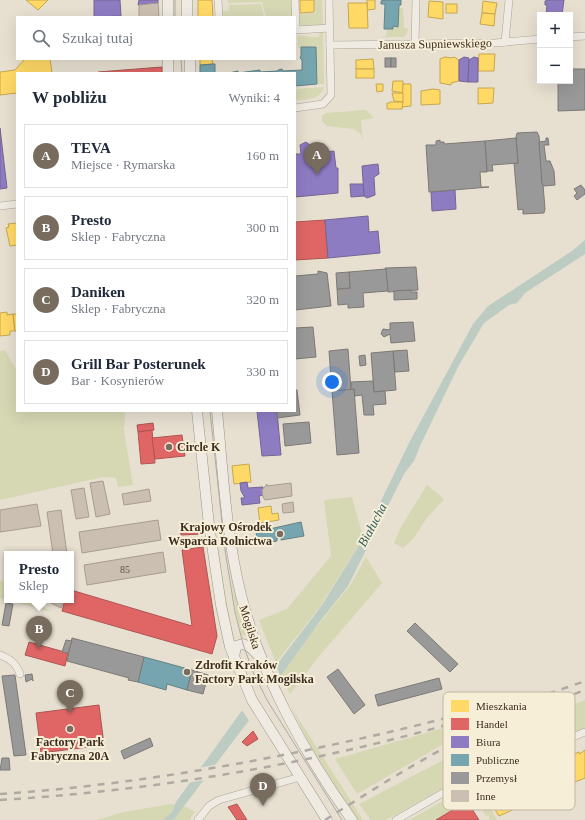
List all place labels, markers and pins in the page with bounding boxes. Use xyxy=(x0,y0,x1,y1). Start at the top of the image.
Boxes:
pin: A xyxy=(304,142,330,175)
place label: Circle K xyxy=(177,440,221,454)
marker: Circle K xyxy=(164,442,174,452)
place label: Krajowy Ośrodek Wsparcia Rolnictwa xyxy=(168,520,272,548)
marker: Krajowy Ośrodek Wsparcia Rolnictwa xyxy=(275,529,285,539)
pin: B xyxy=(26,616,52,649)
place label: Zdrofit Kraków Factory Park Mogilska xyxy=(195,658,314,686)
marker: Zdrofit Kraków Factory Park Mogilska xyxy=(182,667,192,677)
pin: C xyxy=(57,680,83,713)
marker: Factory Park Fabryczna 20A xyxy=(65,724,75,734)
place label: Factory Park Fabryczna 20A xyxy=(31,735,109,763)
pin: D xyxy=(250,773,276,806)

